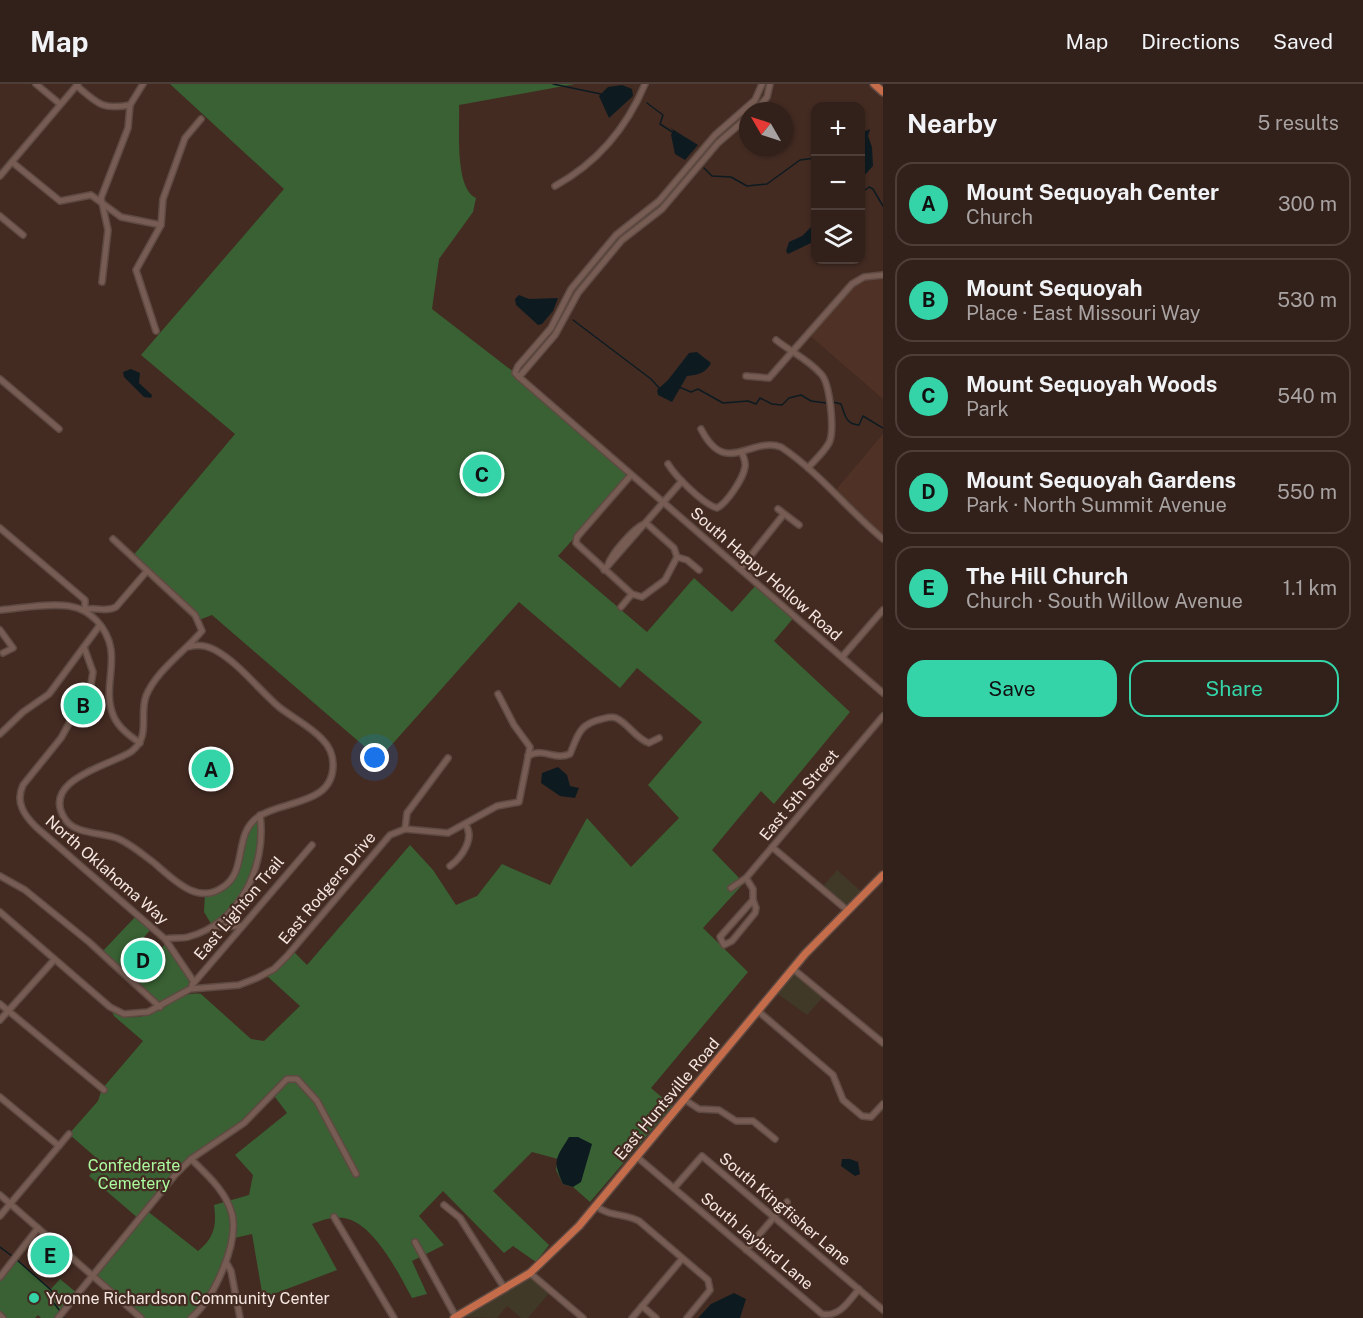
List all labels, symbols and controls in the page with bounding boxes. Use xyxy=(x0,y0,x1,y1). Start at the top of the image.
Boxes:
text: Map xyxy=(30,25,89,58)
text: Map xyxy=(1066,29,1108,54)
text: Directions xyxy=(1141,29,1240,54)
text: Saved xyxy=(1273,29,1333,54)
north arrow xyxy=(739,102,793,156)
map controls xyxy=(811,102,865,264)
button: + xyxy=(811,102,865,156)
text: Nearby xyxy=(907,108,997,139)
text: 5 results xyxy=(1257,111,1339,135)
button: − xyxy=(811,156,865,210)
text: Mount Sequoyah Center xyxy=(966,179,1219,205)
text: A xyxy=(921,192,936,216)
text: 300 m xyxy=(1278,192,1337,216)
text: Church xyxy=(966,205,1033,229)
button: layers xyxy=(811,210,865,264)
text: Mount Sequoyah xyxy=(966,275,1142,301)
text: B xyxy=(922,288,935,312)
text: 530 m xyxy=(1277,288,1337,312)
text: Place · East Missouri Way xyxy=(966,301,1200,325)
text: Mount Sequoyah Woods xyxy=(966,371,1217,397)
text: C xyxy=(921,384,936,408)
text: 540 m xyxy=(1277,384,1337,408)
text: Park xyxy=(966,397,1009,421)
pin: C xyxy=(462,452,502,496)
text: Mount Sequoyah Gardens xyxy=(966,467,1236,493)
text: D xyxy=(921,480,936,504)
text: 550 m xyxy=(1277,480,1337,504)
text: Park · North Summit Avenue xyxy=(966,493,1227,517)
street label: South Happy Hollow Road xyxy=(687,503,845,645)
text: The Hill Church xyxy=(966,563,1128,589)
text: E xyxy=(922,576,935,600)
text: 1.1 km xyxy=(1283,576,1337,600)
text: Church · South Willow Avenue xyxy=(966,589,1243,613)
button: Save xyxy=(907,660,1117,717)
button: Share xyxy=(1129,660,1339,717)
pin: B xyxy=(64,682,103,728)
your location xyxy=(360,743,389,772)
pin: A xyxy=(192,746,230,792)
street label: East 5th Street xyxy=(755,746,843,844)
street label: North Oklahoma Way xyxy=(42,811,173,929)
street label: East Rodgers Drive xyxy=(274,828,380,948)
street label: East Lighton Trail xyxy=(190,852,288,964)
pin: D xyxy=(124,938,162,982)
street label: East Huntsville Road xyxy=(610,1034,724,1164)
street label: South Kingfisher Lane xyxy=(715,1149,855,1269)
park label: Confederate Cemetery xyxy=(88,1156,180,1193)
street label: South Jaybird Lane xyxy=(697,1188,817,1294)
pin: E xyxy=(31,1232,70,1278)
place label: Yvonne Richardson Community Center xyxy=(46,1289,330,1308)
marker: Yvonne Richardson Community Center xyxy=(27,1291,41,1305)

